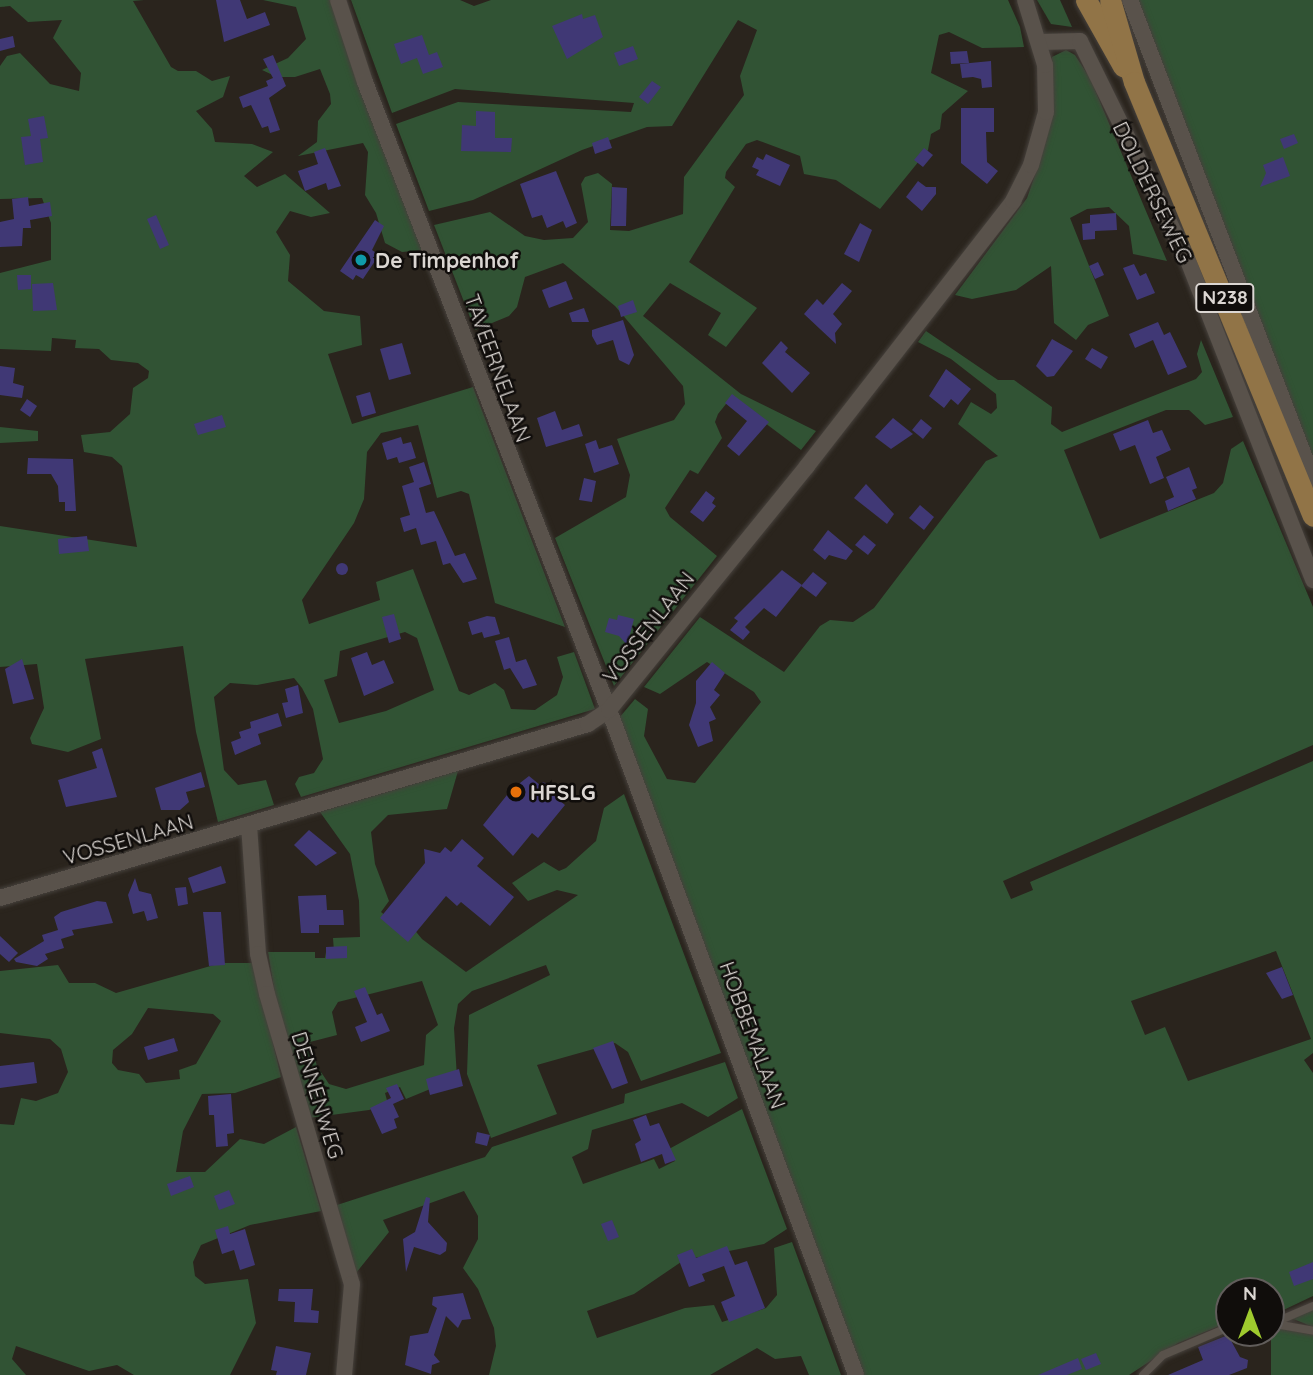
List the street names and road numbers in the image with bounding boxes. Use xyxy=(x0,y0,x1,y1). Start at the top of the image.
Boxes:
street label: DOLDERSEWEG xyxy=(1108,117,1198,267)
road number: N238 xyxy=(1195,282,1255,314)
street label: TAVEERNELAAN xyxy=(459,290,537,446)
street label: VOSSENLAAN xyxy=(597,566,699,688)
street label: VOSSENLAAN xyxy=(60,808,196,870)
street label: HOBBEMALAAN xyxy=(715,958,791,1112)
street label: DENNENWEG xyxy=(287,1028,349,1162)

